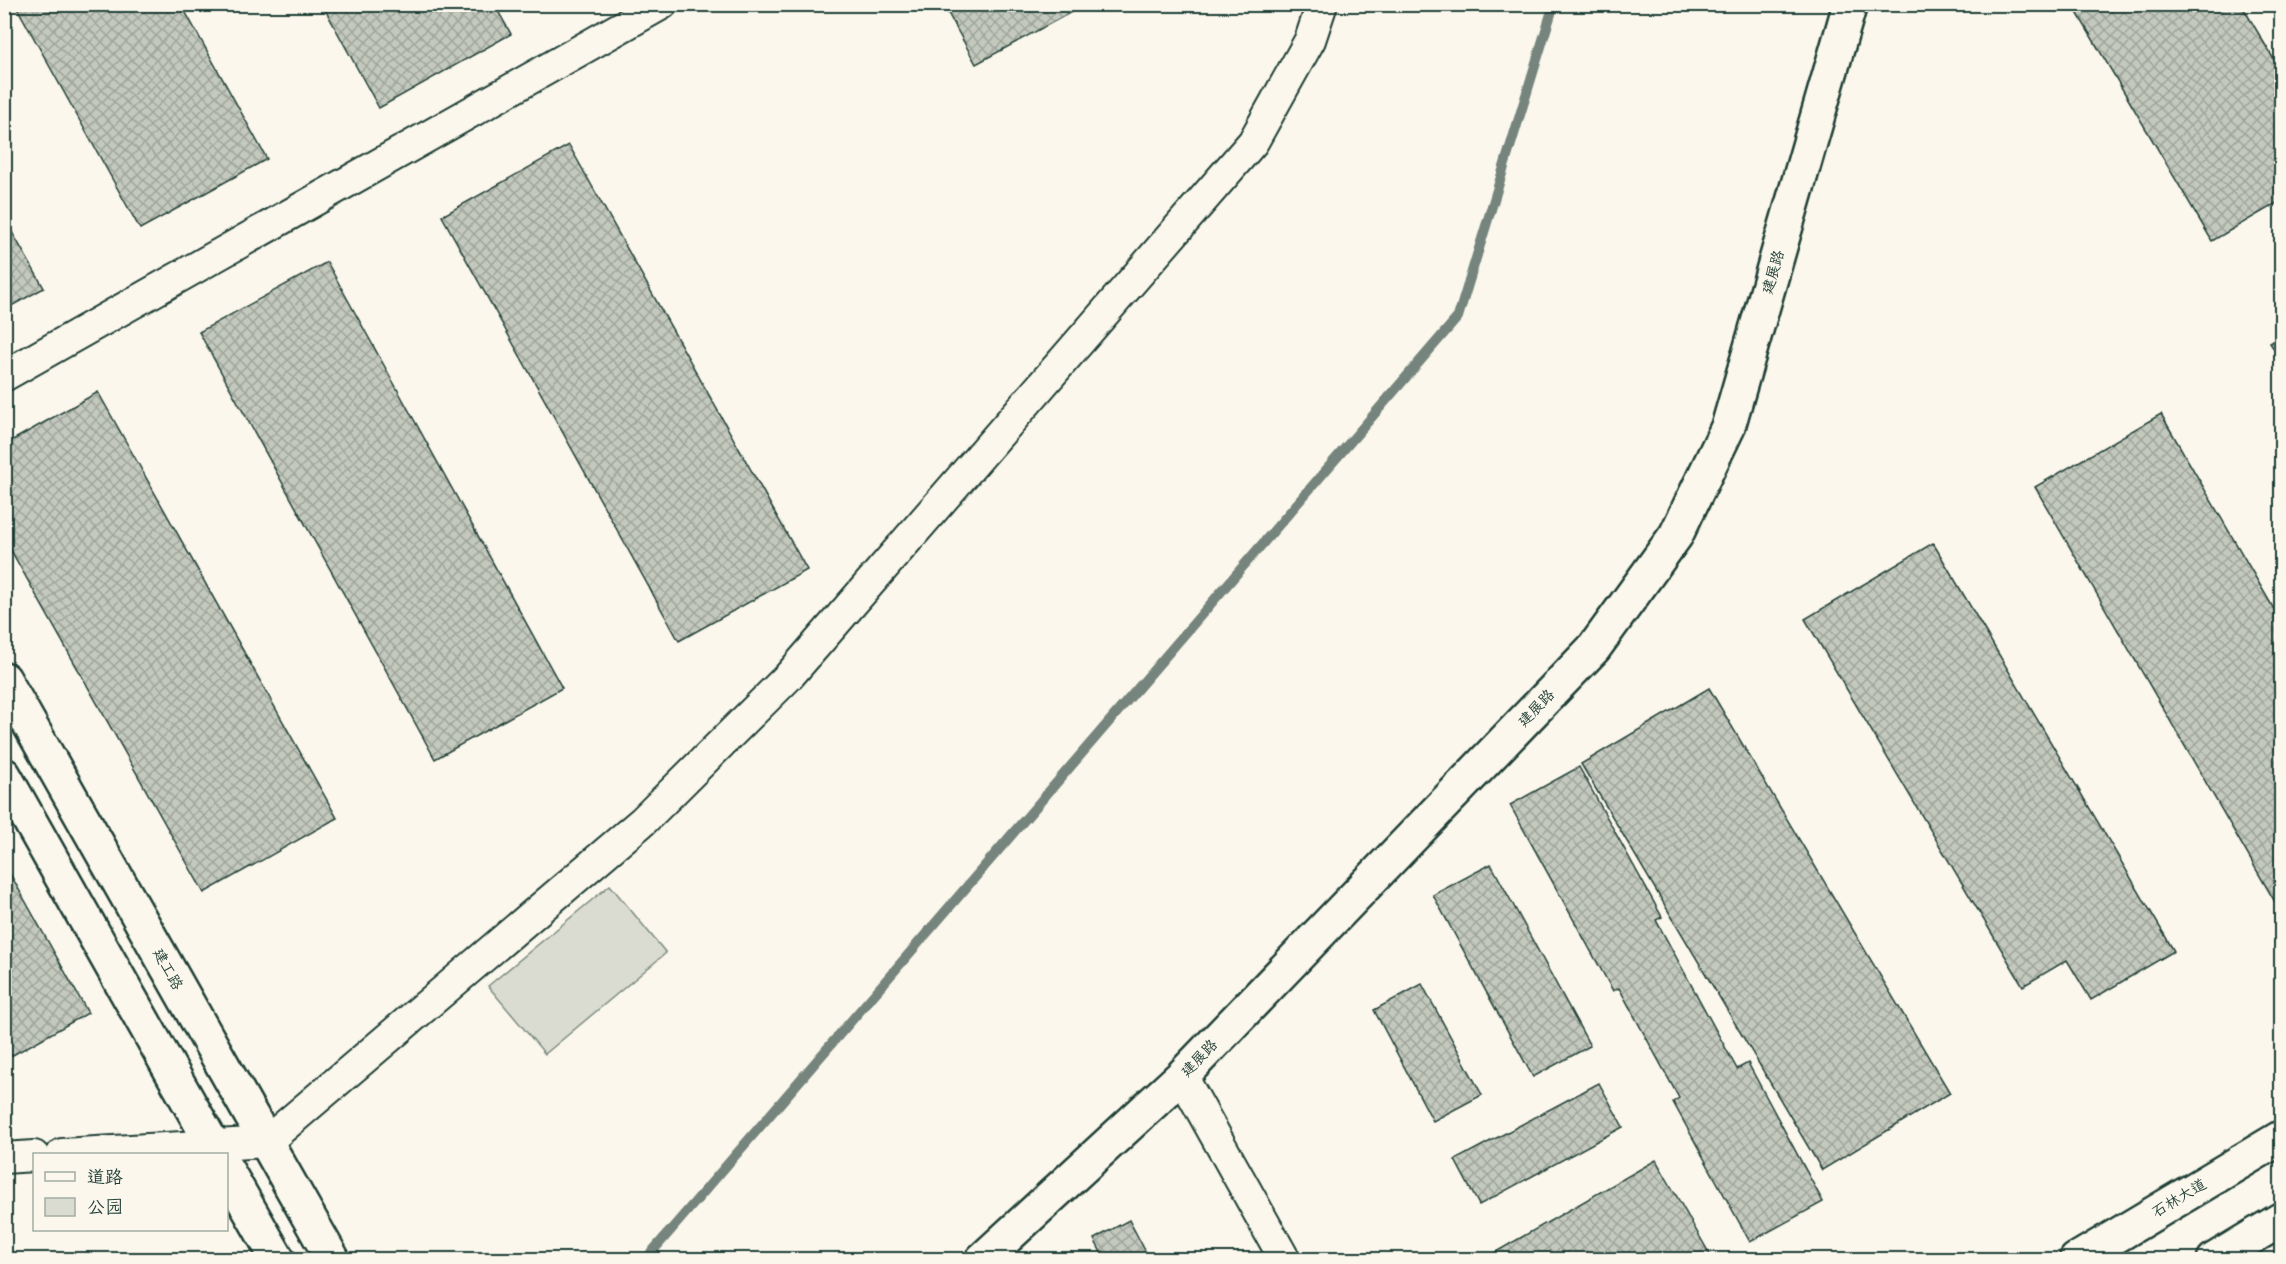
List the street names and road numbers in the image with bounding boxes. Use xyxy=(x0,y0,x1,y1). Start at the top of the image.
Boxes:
street label: 建展路 xyxy=(1756,247,1788,296)
street label: 建展路 xyxy=(1512,684,1558,730)
street label: 建工路 xyxy=(149,944,189,993)
street label: 建展路 xyxy=(1175,1034,1221,1080)
street label: 石林大道 xyxy=(2148,1173,2209,1221)

